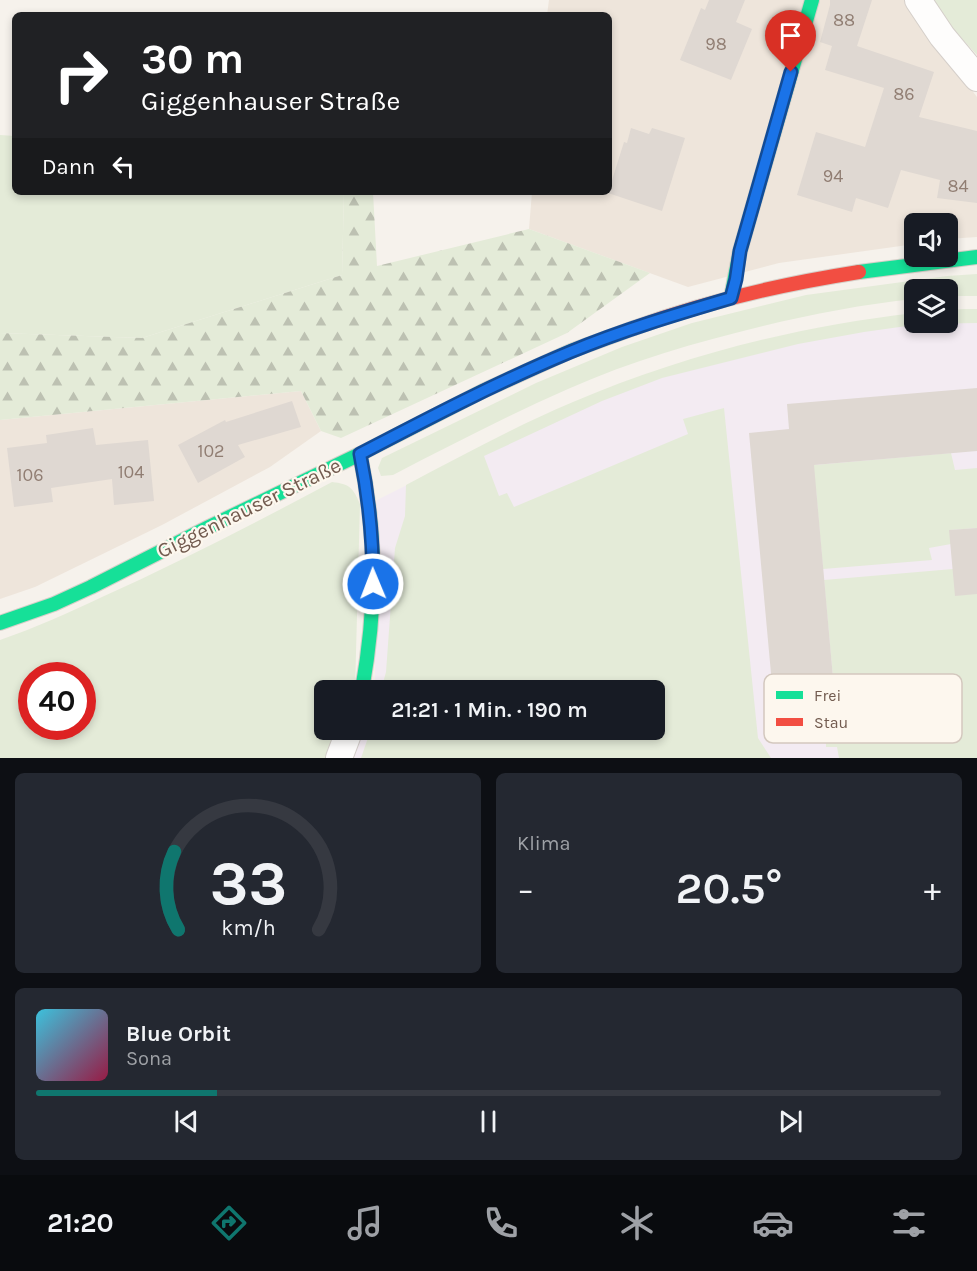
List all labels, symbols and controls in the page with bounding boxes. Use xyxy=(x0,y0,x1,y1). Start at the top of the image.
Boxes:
house number: 88 xyxy=(833,9,855,31)
pin xyxy=(765,10,816,72)
icon: arrive xyxy=(774,19,807,52)
house number: 98 xyxy=(705,33,727,55)
text: 30 m xyxy=(141,34,244,84)
icon: right xyxy=(42,36,120,114)
house number: 86 xyxy=(893,83,915,105)
text: Giggenhauser Straße xyxy=(141,85,400,117)
icon: left xyxy=(107,150,140,183)
text: Dann xyxy=(42,154,95,180)
house number: 94 xyxy=(823,165,843,187)
house number: 84 xyxy=(947,175,969,197)
map controls xyxy=(904,213,958,333)
button: sound xyxy=(904,213,958,267)
button: layers xyxy=(904,279,958,333)
house number: 102 xyxy=(197,440,225,462)
street label: Giggenhauser Straße xyxy=(153,453,345,563)
house number: 104 xyxy=(118,461,144,483)
house number: 106 xyxy=(17,464,43,486)
position arrow xyxy=(341,552,405,616)
speed limit sign: 40 xyxy=(18,662,96,740)
legend xyxy=(764,674,962,743)
text: Frei xyxy=(814,686,841,705)
text: 21:21 · 1 Min. · 190 m xyxy=(391,697,588,723)
text: Stau xyxy=(814,713,848,732)
text: Klima xyxy=(517,832,570,855)
text: 33 xyxy=(209,847,287,920)
text: 20.5° xyxy=(676,862,782,914)
text: − xyxy=(517,870,534,908)
text: + xyxy=(924,870,941,908)
text: km/h xyxy=(221,915,275,940)
text: Blue Orbit xyxy=(126,1021,231,1047)
text: Sona xyxy=(126,1047,172,1070)
icon: previous xyxy=(170,1105,203,1138)
icon: pause xyxy=(472,1105,505,1138)
icon: next xyxy=(774,1105,807,1138)
icon: directions xyxy=(208,1202,250,1244)
icon: music xyxy=(344,1202,386,1244)
icon: phone xyxy=(480,1202,522,1244)
icon: climate xyxy=(616,1202,658,1244)
icon: car xyxy=(752,1202,794,1244)
icon: filters xyxy=(888,1202,930,1244)
text: 21:20 xyxy=(47,1207,114,1239)

